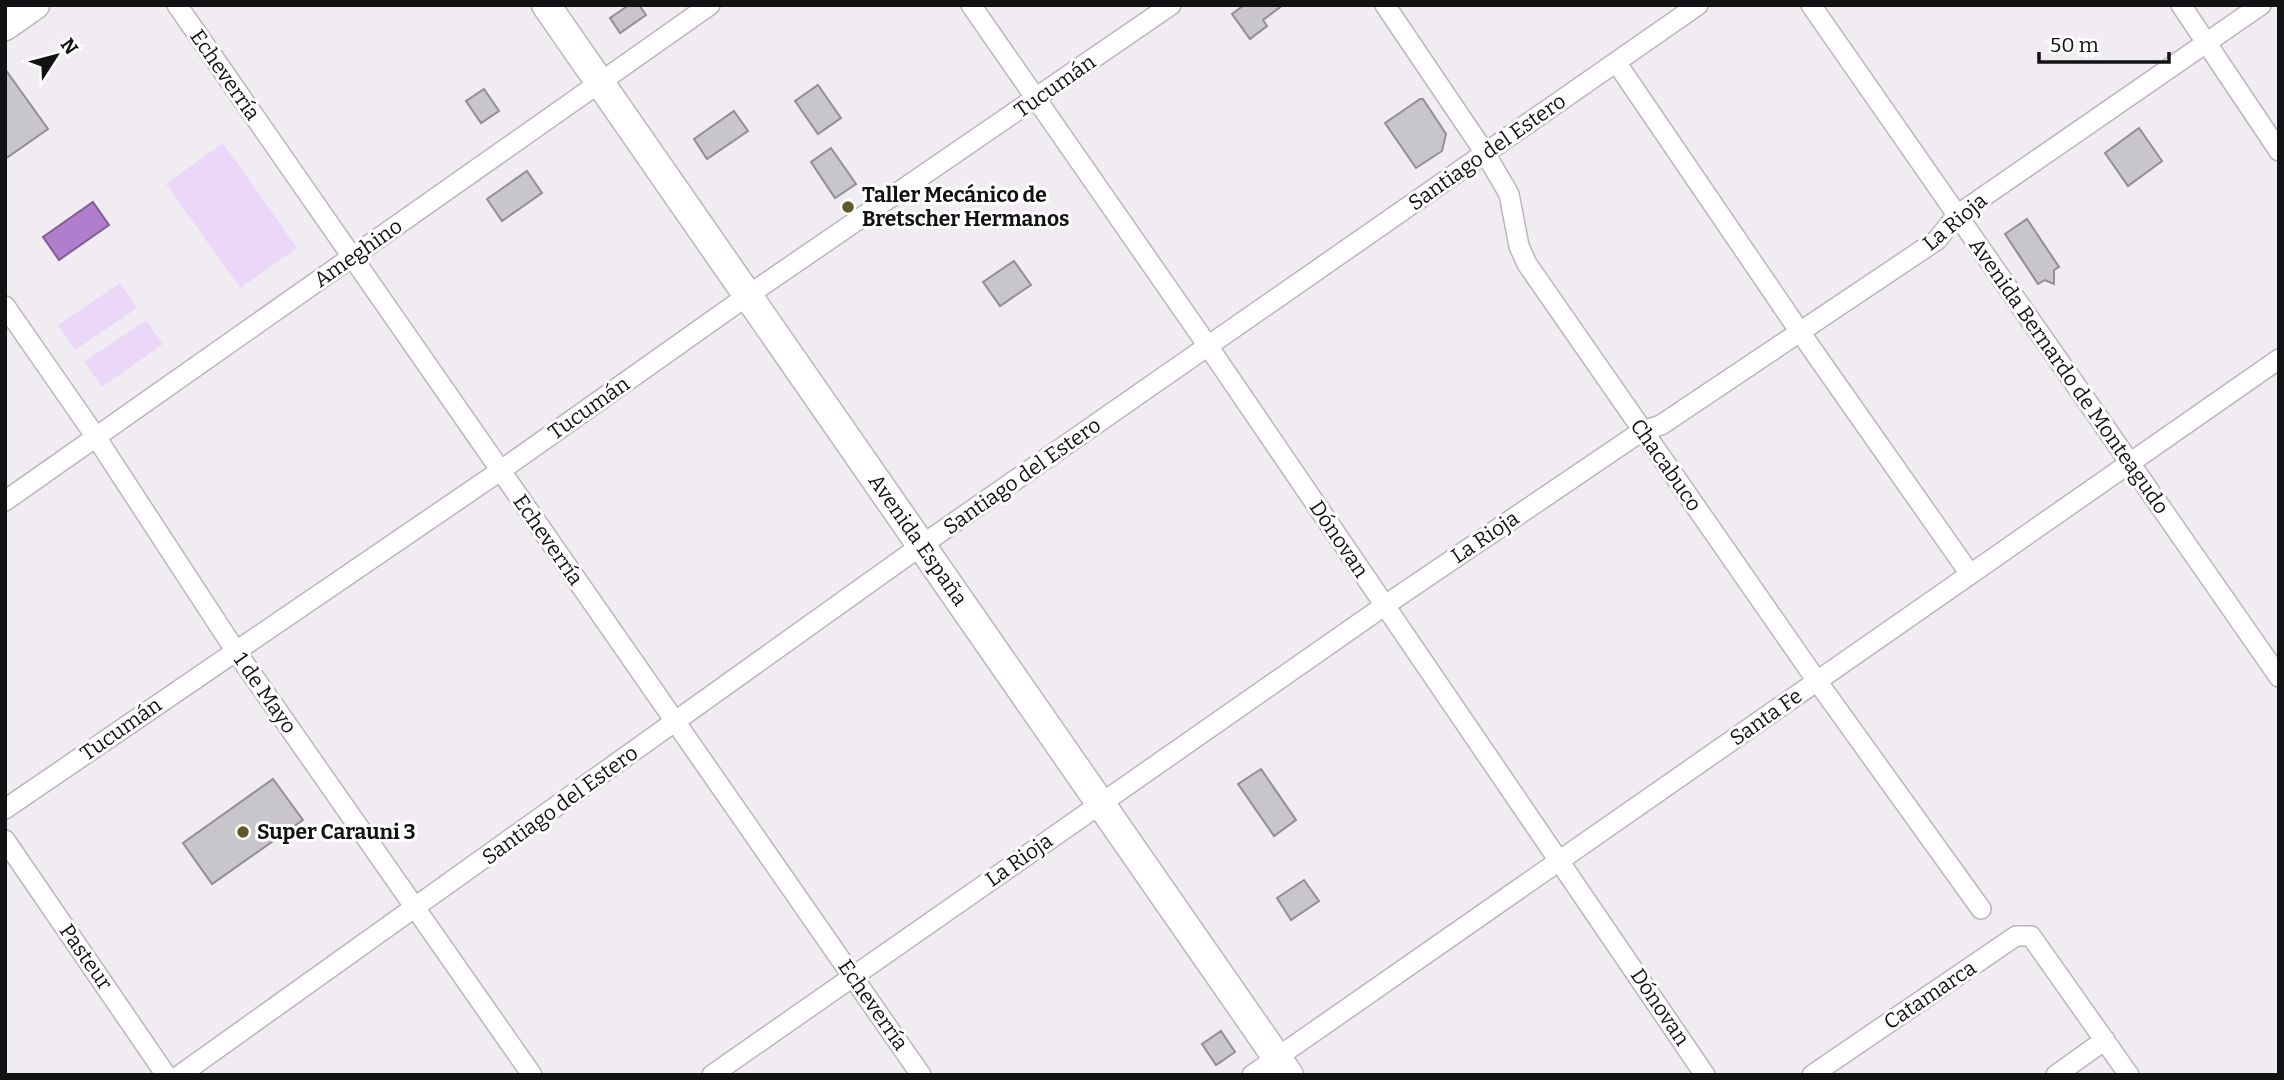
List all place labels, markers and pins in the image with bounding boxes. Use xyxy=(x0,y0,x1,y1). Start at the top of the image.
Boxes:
place label: Taller Mecánico de Bretscher Hermanos xyxy=(862,182,1069,232)
marker: Taller Mecánico de Bretscher Hermanos xyxy=(840,199,856,215)
place label: Super Carauni 3 xyxy=(257,819,416,845)
marker: Super Carauni 3 xyxy=(235,824,251,840)

